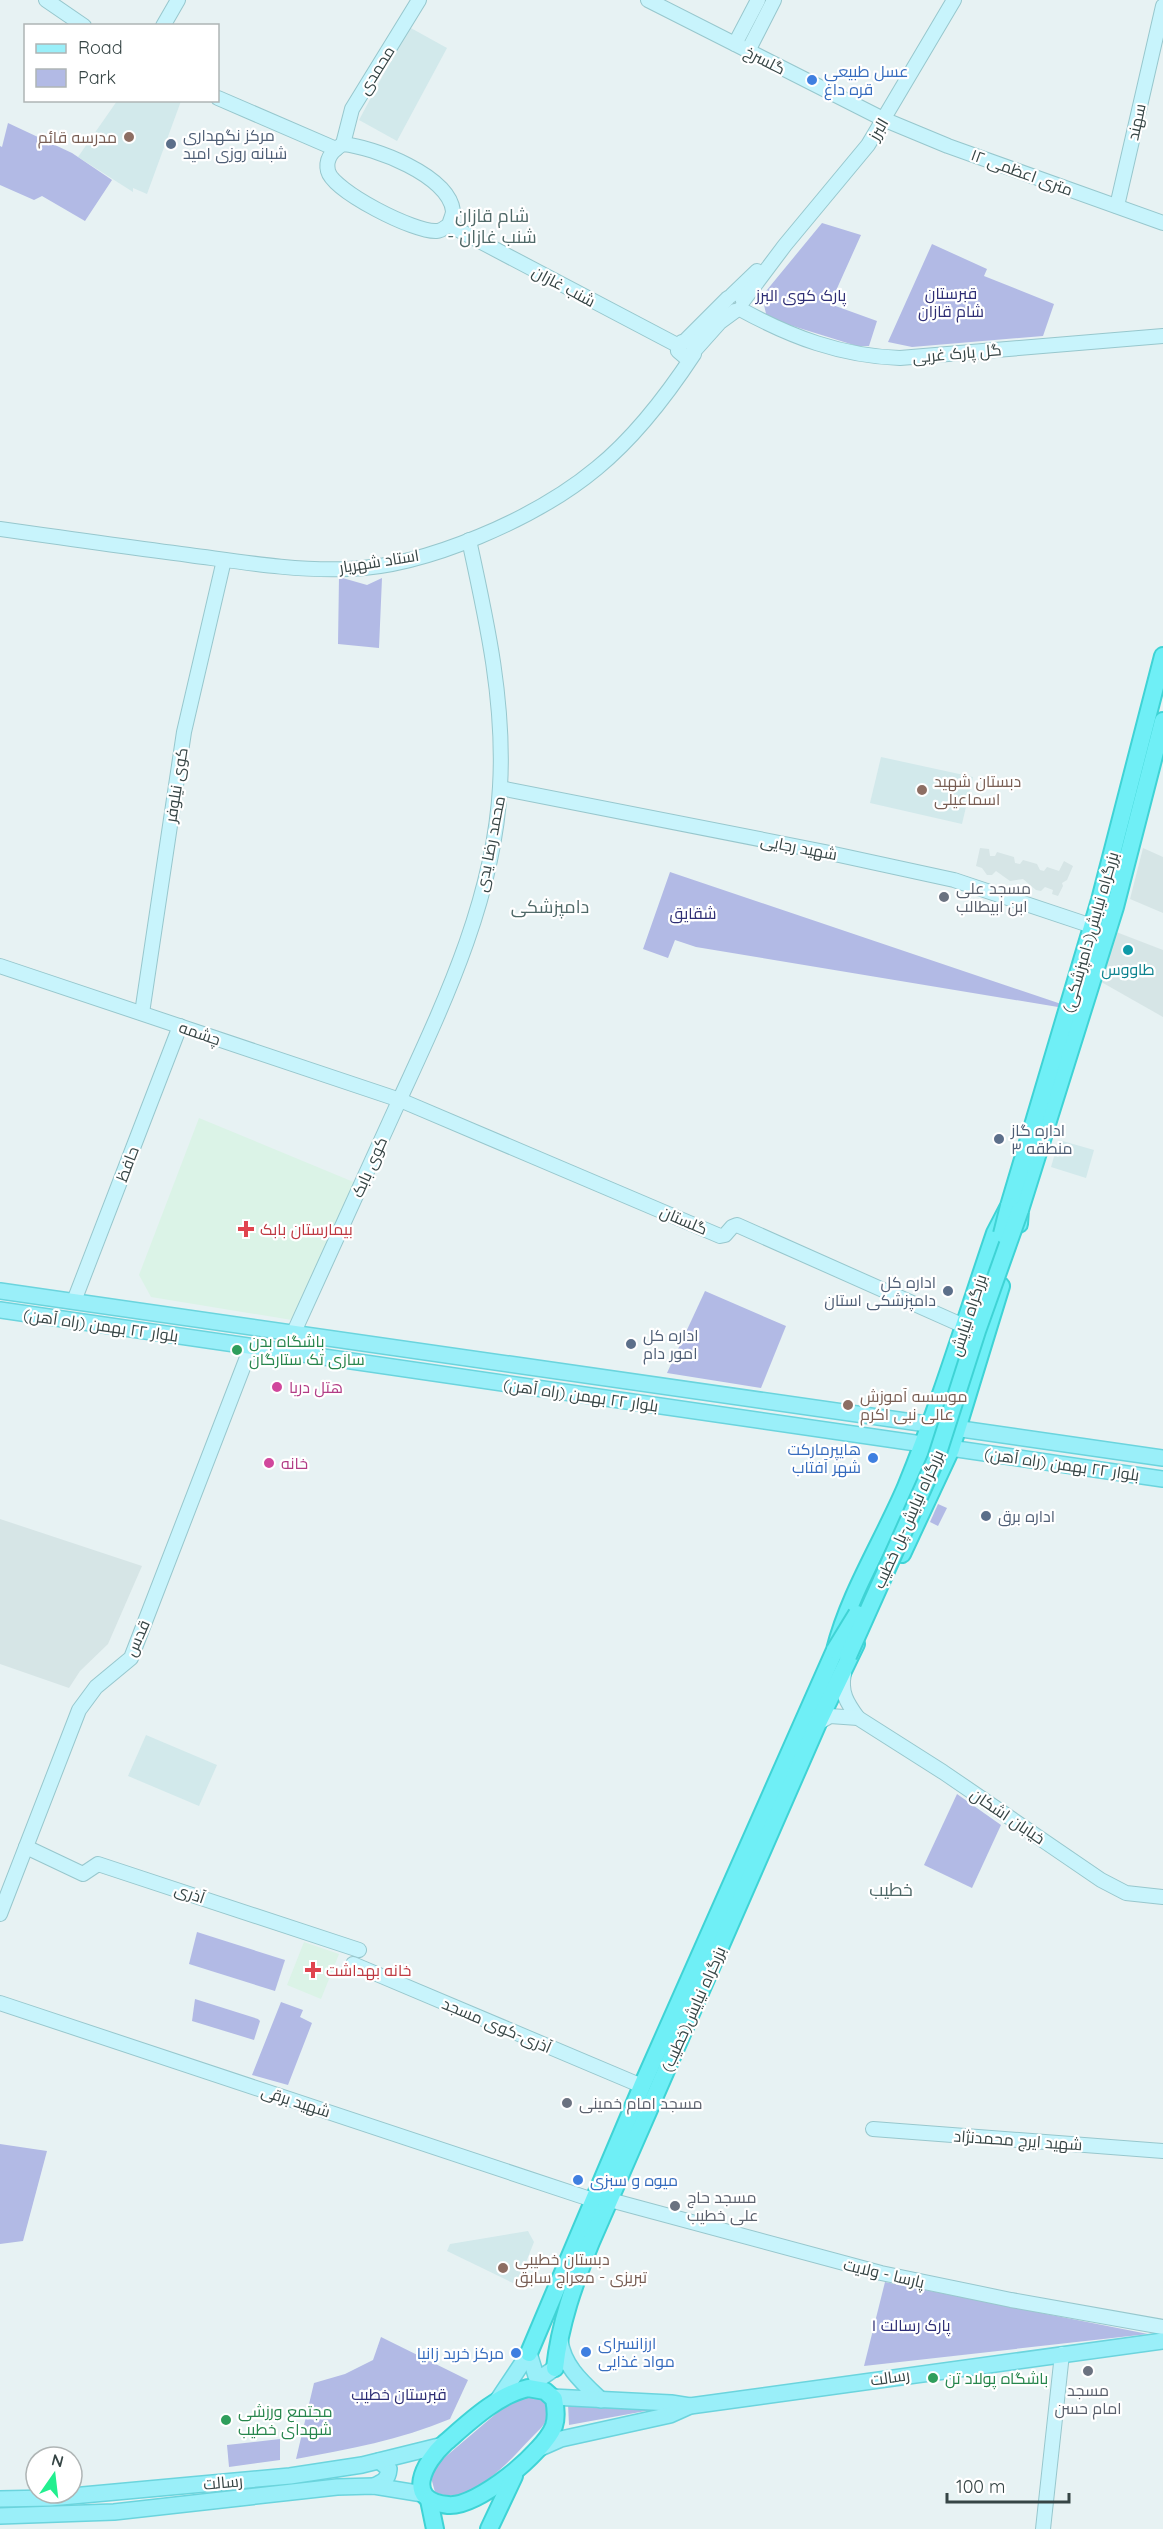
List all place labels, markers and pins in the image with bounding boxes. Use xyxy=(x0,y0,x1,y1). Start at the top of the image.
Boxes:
place label: عسل طبیعی قره داغ xyxy=(824,61,908,101)
marker: عسل طبیعی قره داغ xyxy=(805,73,819,87)
place label: مرکز نگهداری شبانه روزی امید xyxy=(183,125,287,164)
place label: مدرسه قائم xyxy=(38,127,117,149)
marker: مدرسه قائم xyxy=(122,130,136,144)
marker: مرکز نگهداری شبانه روزی امید xyxy=(164,137,178,151)
place label: دبستان شهید اسماعیلی xyxy=(934,771,1021,810)
marker: دبستان شهید اسماعیلی xyxy=(915,783,929,797)
place label: مسجد علی ابن ابیطالب xyxy=(956,878,1031,917)
marker: مسجد علی ابن ابیطالب xyxy=(937,890,951,904)
marker: طاووس xyxy=(1121,943,1135,957)
place label: طاووس xyxy=(1101,959,1155,980)
place label: اداره گاز منطقه ۳ xyxy=(1010,1120,1073,1158)
marker: اداره گاز منطقه ۳ xyxy=(992,1132,1006,1146)
place label: بیمارستان بابک xyxy=(260,1219,353,1240)
marker: بیمارستان بابک xyxy=(237,1220,255,1238)
place label: اداره کل دامپزشکی استان xyxy=(824,1272,936,1312)
marker: اداره کل دامپزشکی استان xyxy=(941,1284,955,1298)
place label: اداره کل امور دام xyxy=(643,1325,698,1365)
place label: باشگاه بدن سازی تک ستارگان xyxy=(249,1331,365,1370)
marker: اداره کل امور دام xyxy=(624,1337,638,1351)
marker: باشگاه بدن سازی تک ستارگان xyxy=(230,1343,244,1357)
place label: هتل دریا xyxy=(289,1377,343,1398)
marker: هتل دریا xyxy=(270,1380,284,1394)
place label: موسسه آموزش عالی نبی اکرم xyxy=(860,1386,968,1426)
marker: موسسه آموزش عالی نبی اکرم xyxy=(841,1398,855,1412)
place label: هایپرمارکت شهر آفتاب xyxy=(787,1439,861,1478)
marker: هایپرمارکت شهر آفتاب xyxy=(866,1451,880,1465)
place label: خانه xyxy=(281,1453,308,1473)
marker: خانه xyxy=(262,1456,276,1470)
place label: اداره برق xyxy=(998,1506,1055,1527)
marker: اداره برق xyxy=(979,1509,993,1523)
place label: خانه بهداشت xyxy=(326,1960,412,1981)
marker: خانه بهداشت xyxy=(304,1961,322,1979)
place label: مسجد امام خمینی xyxy=(579,2093,703,2115)
marker: مسجد امام خمینی xyxy=(560,2096,574,2110)
place label: میوه و سبزی xyxy=(590,2170,678,2191)
marker: میوه و سبزی xyxy=(571,2173,585,2187)
place label: مسجد حاج علی خطیب xyxy=(687,2187,759,2226)
marker: مسجد حاج علی خطیب xyxy=(668,2199,682,2213)
place label: دبستان خطیبی تبریزی - معراج سابق xyxy=(515,2249,648,2289)
marker: دبستان خطیبی تبریزی - معراج سابق xyxy=(496,2261,510,2275)
place label: ارزانسرای مواد غذایی xyxy=(598,2333,675,2372)
place label: مرکز خرید زانیا xyxy=(417,2343,504,2363)
marker: ارزانسرای مواد غذایی xyxy=(579,2345,593,2359)
marker: مرکز خرید زانیا xyxy=(509,2346,523,2360)
marker: مسجد امام حسن xyxy=(1081,2364,1095,2378)
place label: باشگاه پولاد تن xyxy=(945,2368,1048,2390)
marker: باشگاه پولاد تن xyxy=(926,2371,940,2385)
place label: مسجد امام حسن xyxy=(1054,2380,1122,2420)
place label: مجتمع ورزشی شهدای خطیب xyxy=(238,2401,332,2440)
marker: مجتمع ورزشی شهدای خطیب xyxy=(219,2413,233,2427)

